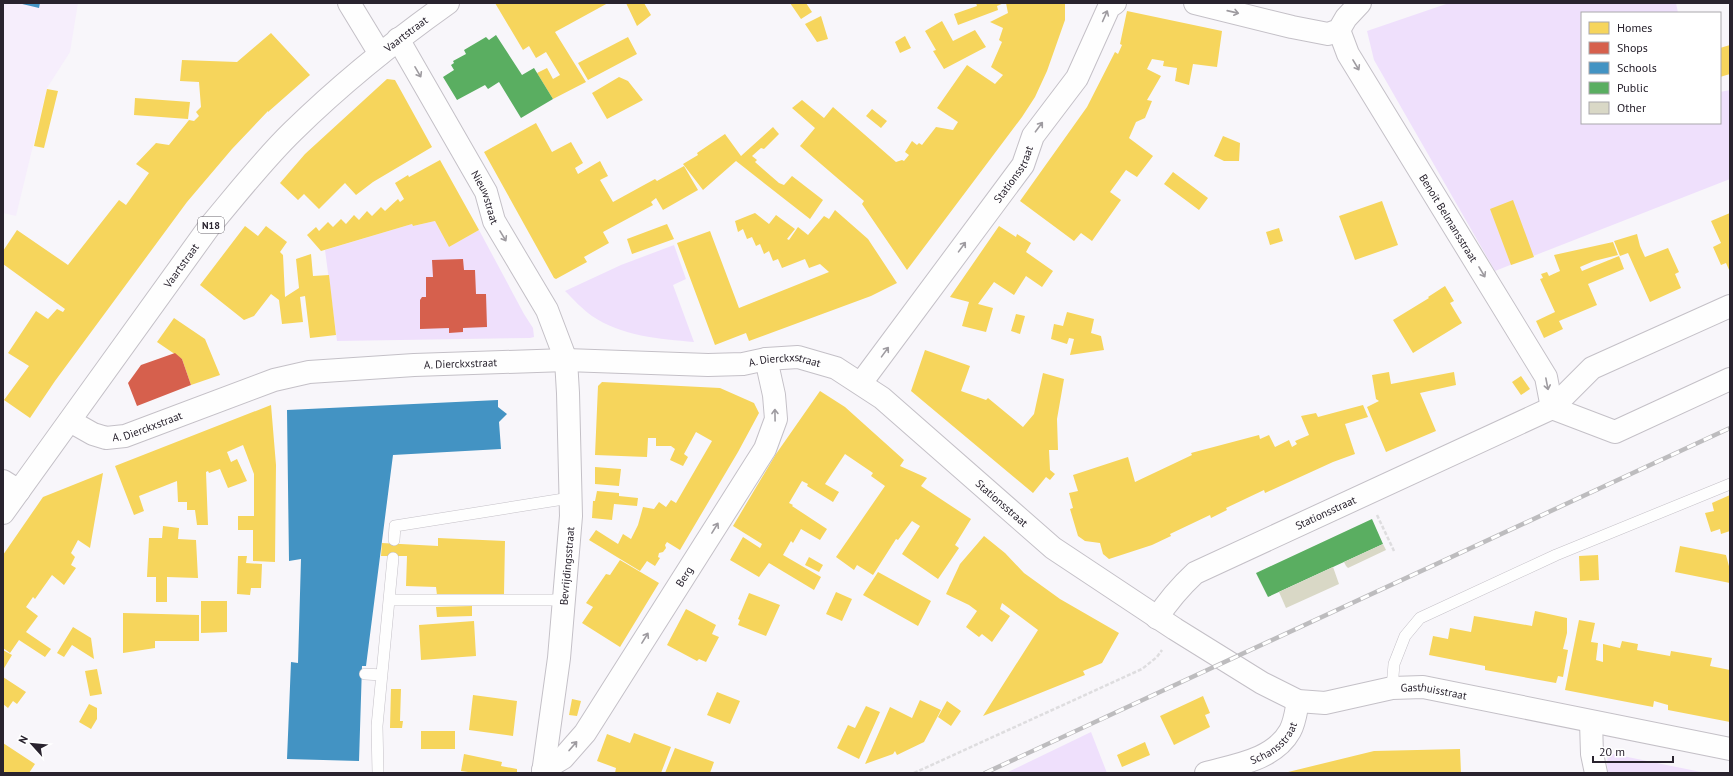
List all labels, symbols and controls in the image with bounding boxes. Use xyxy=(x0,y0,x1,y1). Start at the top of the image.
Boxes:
one-way arrow xyxy=(1227,8,1240,16)
one-way arrow xyxy=(1102,10,1109,22)
legend xyxy=(1581,12,1721,124)
street label: Vaartstraat xyxy=(380,13,431,56)
text: Homes xyxy=(1617,20,1652,35)
text: Shops xyxy=(1617,40,1648,55)
one-way arrow xyxy=(1352,59,1360,71)
text: Schools xyxy=(1617,60,1657,75)
one-way arrow xyxy=(414,66,422,78)
text: Public xyxy=(1617,80,1649,95)
text: Other xyxy=(1617,100,1646,115)
one-way arrow xyxy=(1035,122,1043,133)
street label: Stationsstraat xyxy=(990,144,1036,205)
street label: Nieuwstraat xyxy=(468,168,502,227)
street label: Benoit Belmansstraat xyxy=(1416,171,1481,265)
road number: N18 xyxy=(198,217,224,233)
one-way arrow xyxy=(499,230,507,241)
street label: Vaartstraat xyxy=(160,240,202,291)
one-way arrow xyxy=(958,242,966,253)
one-way arrow xyxy=(1478,266,1486,278)
one-way arrow xyxy=(881,347,889,358)
street label: A. Dierckxstraat xyxy=(747,350,823,370)
street label: A. Dierckxstraat xyxy=(424,355,498,372)
one-way arrow xyxy=(1544,377,1552,390)
street label: A. Dierckxstraat xyxy=(112,408,184,444)
one-way arrow xyxy=(771,409,779,422)
street label: Stationsstraat xyxy=(973,476,1031,530)
street label: Stationsstraat xyxy=(1293,492,1358,533)
one-way arrow xyxy=(711,522,719,534)
street label: Bevrijdingsstraat xyxy=(557,526,577,606)
street label: Berg xyxy=(673,563,696,589)
one-way arrow xyxy=(641,633,649,644)
street label: Gasthuisstraat xyxy=(1400,680,1468,703)
street label: Schansstraat xyxy=(1248,720,1300,767)
north arrow xyxy=(12,724,52,764)
text: N xyxy=(15,733,31,746)
scale bar xyxy=(1593,738,1673,764)
one-way arrow xyxy=(569,741,578,751)
text: 20 m xyxy=(1599,744,1625,759)

